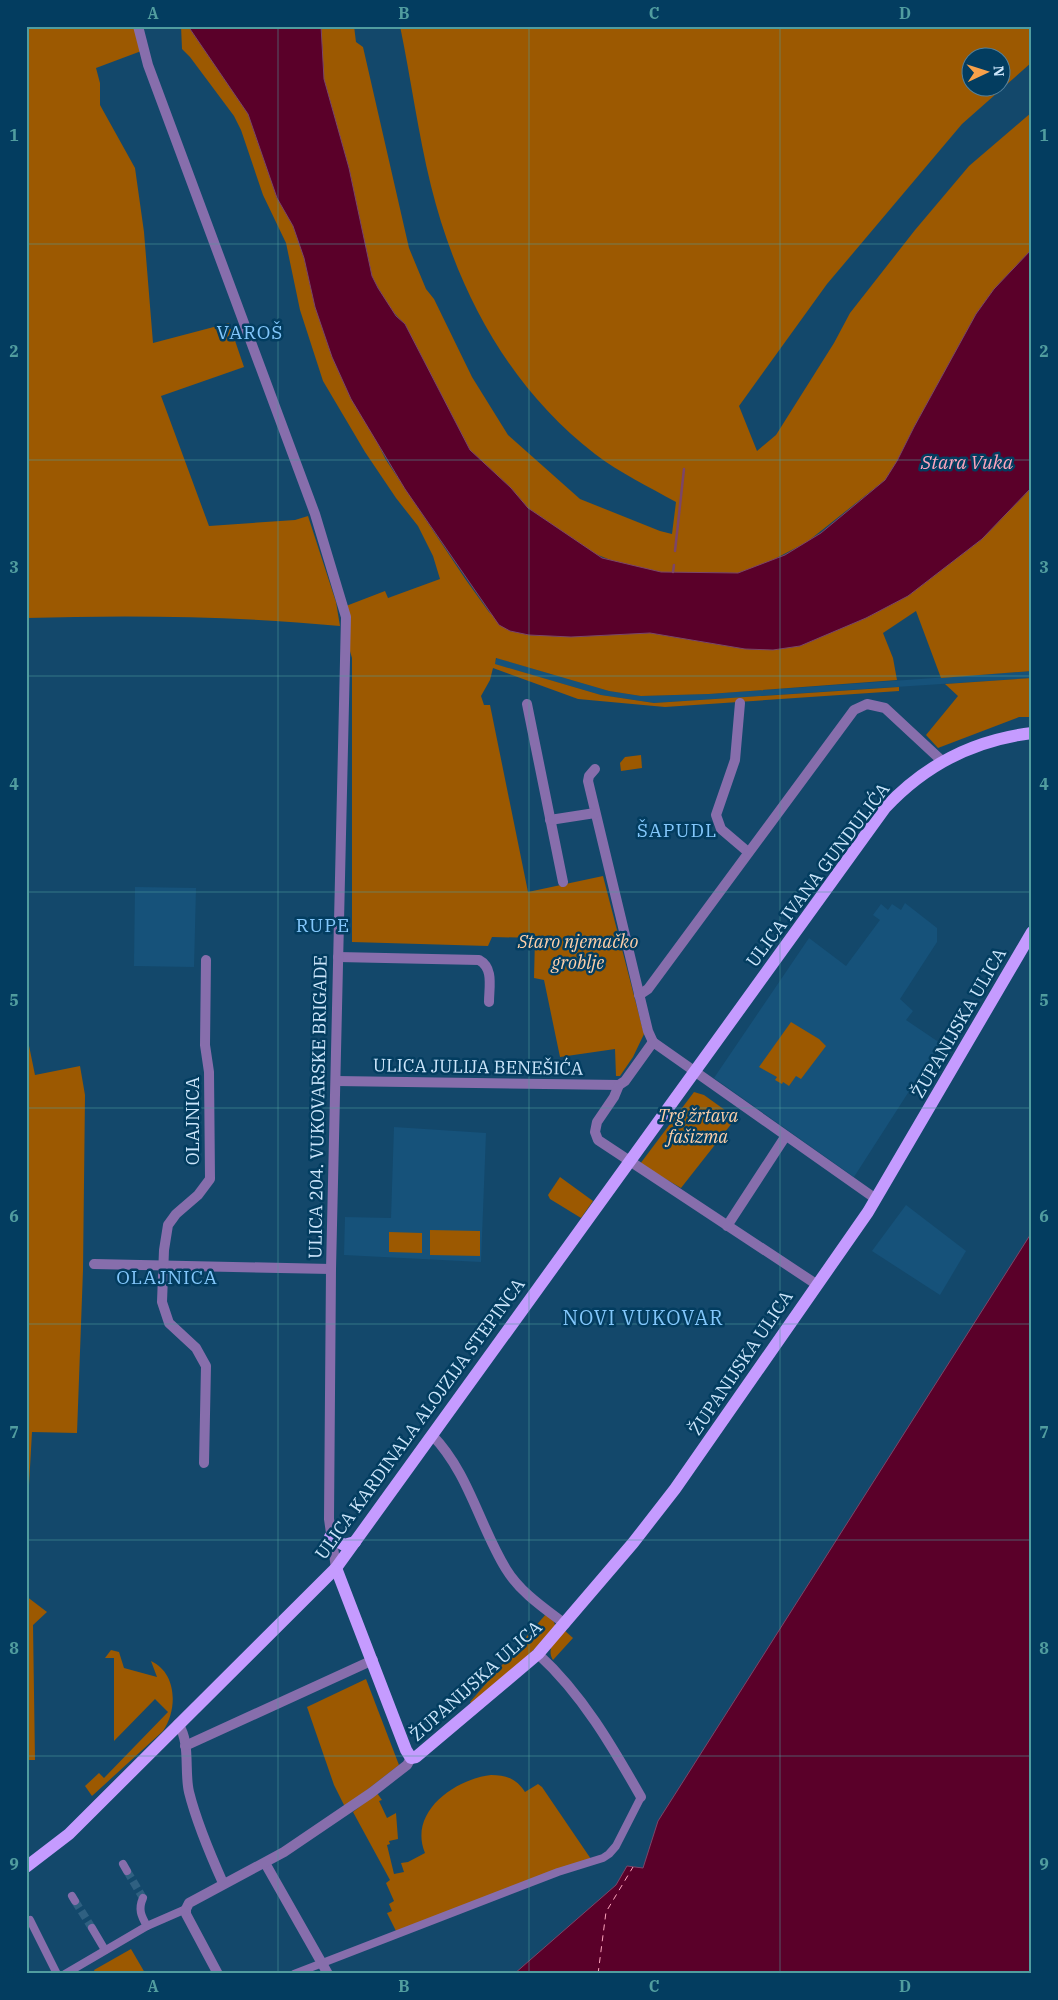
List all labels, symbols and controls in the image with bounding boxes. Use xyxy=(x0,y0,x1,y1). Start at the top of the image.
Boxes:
text: A xyxy=(147,3,159,23)
text: B xyxy=(398,3,410,23)
text: C xyxy=(649,3,659,23)
text: D xyxy=(899,3,911,23)
north arrow xyxy=(960,48,1010,98)
text: N xyxy=(990,65,1008,77)
text: 1 xyxy=(9,125,19,145)
text: 1 xyxy=(1039,125,1049,145)
district label: VAROŠ xyxy=(216,320,284,344)
text: 2 xyxy=(9,341,19,361)
text: 2 xyxy=(1039,341,1049,361)
water label: Stara Vuka xyxy=(920,450,1014,474)
text: 3 xyxy=(9,557,19,577)
text: 3 xyxy=(1039,557,1049,577)
text: 4 xyxy=(9,774,19,794)
text: 4 xyxy=(1039,774,1049,794)
street label: ULICA IVANA GUNDULIĆA xyxy=(741,777,895,971)
district label: ŠAPUDL xyxy=(637,818,717,842)
district label: RUPE xyxy=(296,913,350,937)
park label: Staro njemačko groblje xyxy=(517,930,638,974)
street label: ŽUPANIJSKA ULICA xyxy=(906,943,1011,1102)
street label: ULICA 204. VUKOVARSKE BRIGADE xyxy=(303,955,332,1259)
text: 5 xyxy=(9,990,19,1010)
text: 5 xyxy=(1039,990,1049,1010)
street label: ULICA JULIJA BENEŠIĆA xyxy=(373,1052,584,1080)
street label: OLAJNICA xyxy=(181,1076,204,1165)
park label: Trg žrtava fašizma xyxy=(658,1104,738,1148)
text: 6 xyxy=(9,1206,19,1226)
text: 6 xyxy=(1039,1206,1049,1226)
district label: OLAJNICA xyxy=(116,1265,218,1289)
street label: ULICA KARDINALA ALOJZIJA STEPINCA xyxy=(310,1273,530,1564)
street label: ŽUPANIJSKA ULICA xyxy=(684,1285,798,1439)
district label: NOVI VUKOVAR xyxy=(562,1304,724,1331)
text: 7 xyxy=(9,1422,19,1442)
text: 7 xyxy=(1039,1422,1049,1442)
street label: ŽUPANIJSKA ULICA xyxy=(405,1615,547,1746)
text: 8 xyxy=(9,1638,19,1658)
text: 8 xyxy=(1039,1638,1049,1658)
text: 9 xyxy=(9,1854,19,1874)
text: 9 xyxy=(1039,1854,1049,1874)
text: A xyxy=(147,1976,159,1996)
text: B xyxy=(398,1976,410,1996)
text: C xyxy=(649,1976,659,1996)
text: D xyxy=(899,1976,911,1996)

